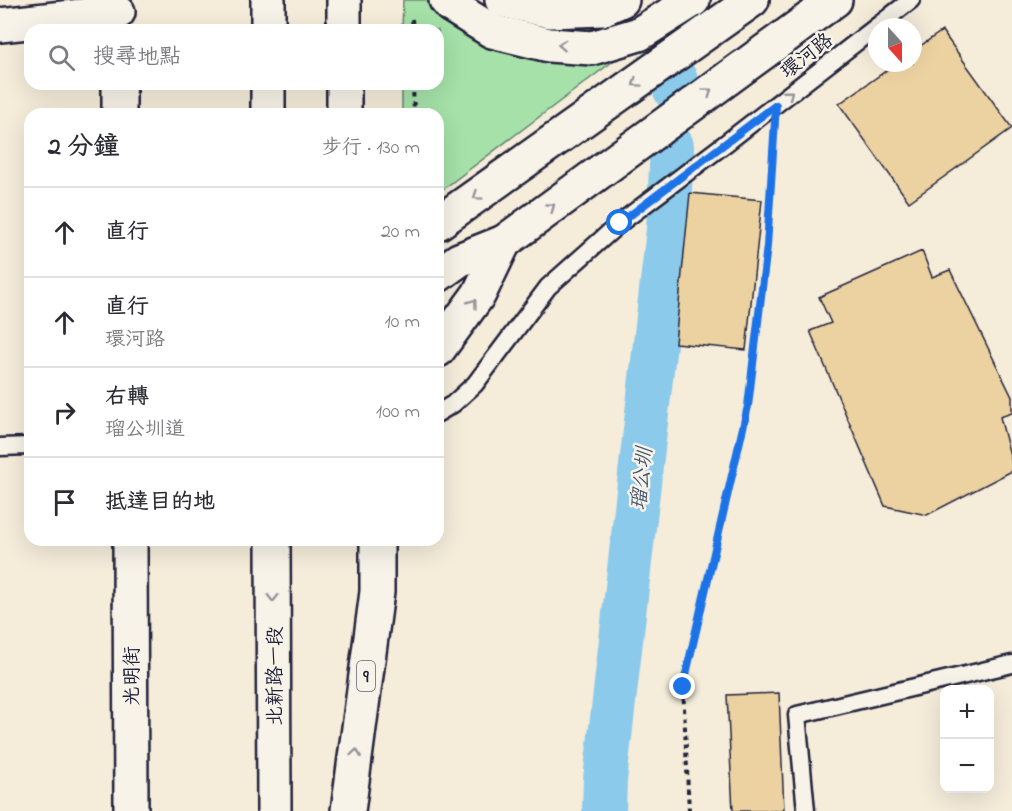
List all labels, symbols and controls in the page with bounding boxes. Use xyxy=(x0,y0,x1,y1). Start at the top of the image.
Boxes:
north arrow xyxy=(868,18,922,72)
search box xyxy=(24,24,444,90)
street label: 環河路 xyxy=(775,26,841,87)
one-way arrow xyxy=(557,39,566,52)
icon: search xyxy=(45,41,78,74)
text: 搜尋地點 xyxy=(93,42,181,74)
one-way arrow xyxy=(631,75,642,86)
one-way arrow xyxy=(702,89,713,100)
one-way arrow xyxy=(782,91,793,102)
text: 2 分鐘 xyxy=(48,129,119,167)
text: 步行 · 130 m xyxy=(322,134,420,163)
one-way arrow xyxy=(472,189,483,200)
one-way arrow xyxy=(544,203,555,214)
route start xyxy=(606,209,632,235)
icon: ahead xyxy=(48,216,81,249)
text: 直行 xyxy=(105,217,149,249)
text: 20 m xyxy=(381,218,420,247)
text: 直行 xyxy=(105,292,149,324)
one-way arrow xyxy=(465,299,476,310)
icon: ahead xyxy=(48,306,81,339)
text: 10 m xyxy=(384,308,420,337)
text: 環河路 xyxy=(105,326,165,355)
text: 右轉 xyxy=(105,382,149,414)
icon: right xyxy=(48,396,81,429)
text: 100 m xyxy=(376,398,420,427)
text: 瑠公圳道 xyxy=(105,416,185,445)
water label: 瑠公圳 xyxy=(625,444,661,512)
icon: arrive xyxy=(48,486,81,519)
text: 抵達目的地 xyxy=(105,487,215,519)
one-way arrow xyxy=(267,594,279,603)
street label: 北新路一段 xyxy=(262,626,291,726)
street label: 光明街 xyxy=(119,646,148,706)
road number: 9 xyxy=(357,661,375,691)
route end xyxy=(669,673,695,699)
map controls xyxy=(940,685,994,793)
button: + xyxy=(940,685,994,739)
button: − xyxy=(940,739,994,793)
one-way arrow xyxy=(349,748,362,758)

